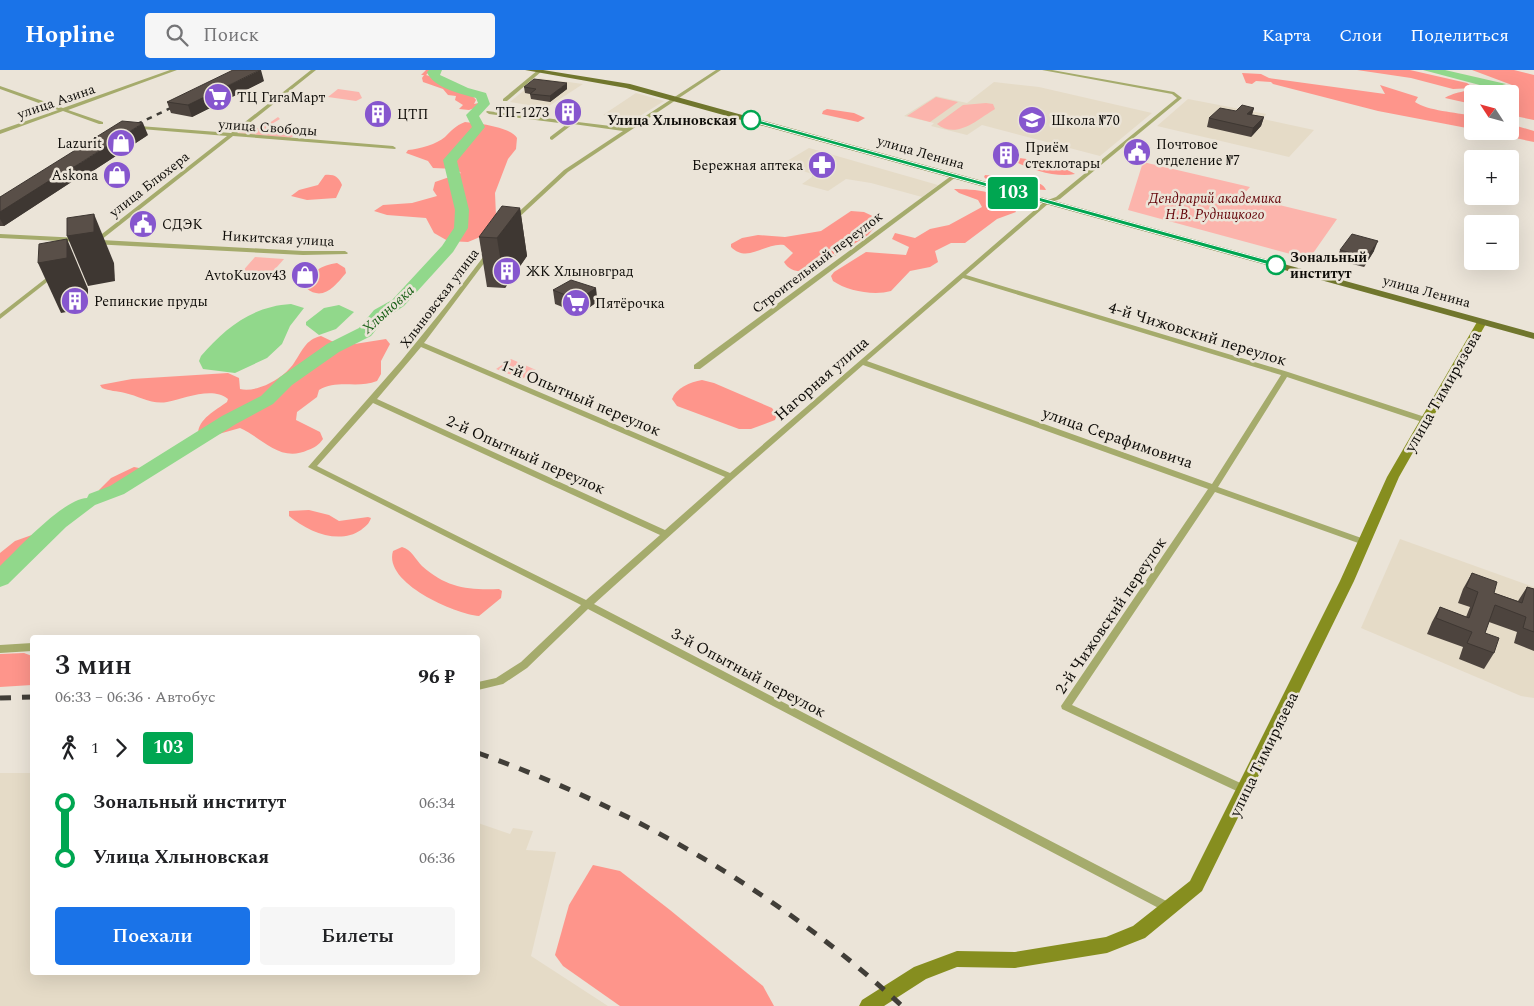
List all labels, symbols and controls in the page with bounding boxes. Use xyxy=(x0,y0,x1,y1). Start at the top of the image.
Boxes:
search box xyxy=(145,13,495,58)
text: Hopline xyxy=(25,17,115,53)
icon: search xyxy=(163,21,191,49)
text: Поиск xyxy=(203,21,259,50)
text: Карта xyxy=(1262,22,1311,49)
text: Слои xyxy=(1339,22,1382,49)
text: Поделиться xyxy=(1410,22,1509,49)
street label: улица Азина xyxy=(13,78,98,125)
supermarket icon: ТЦ ГигаМарт xyxy=(203,82,233,112)
north arrow xyxy=(1464,85,1519,140)
map controls xyxy=(1464,85,1519,270)
place label: ТЦ ГигаМарт xyxy=(237,87,326,108)
building icon: ТП-1273 xyxy=(553,97,583,127)
building icon: ЦТП xyxy=(363,99,393,129)
place label: ТП-1273 xyxy=(495,102,549,123)
place label: ЦТП xyxy=(397,104,428,125)
school or university icon: Школа №70 xyxy=(1017,105,1047,135)
place label: Улица Хлыновская xyxy=(607,110,737,131)
marker: Улица Хлыновская xyxy=(741,110,761,130)
place label: Школа №70 xyxy=(1051,110,1120,131)
street label: улица Свободы xyxy=(217,113,318,141)
shop icon: Lazurit xyxy=(106,128,136,158)
street label: улица Ленина xyxy=(874,130,967,175)
place label: Lazurit xyxy=(57,133,102,154)
place label: Почтовое отделение №7 xyxy=(1156,134,1240,171)
place label: Приём стеклотары xyxy=(1025,137,1100,174)
public building icon: Почтовое отделение №7 xyxy=(1122,137,1152,167)
building icon: Приём стеклотары xyxy=(991,140,1021,170)
street label: улица Блюхера xyxy=(104,146,194,223)
pharmacy icon: Бережная аптека xyxy=(807,150,837,180)
button: + xyxy=(1464,150,1519,205)
place label: Бережная аптека xyxy=(692,155,803,176)
shop icon: Askona xyxy=(102,160,132,190)
place label: Askona xyxy=(52,165,98,186)
line badge: 103 xyxy=(984,177,1042,209)
text: 103 xyxy=(998,179,1028,206)
park label: Дендрарий академика Н.В. Рудницкого xyxy=(1147,188,1282,225)
street label: Строительный переулок xyxy=(748,206,887,319)
public building icon: СДЭК xyxy=(128,209,158,239)
place label: СДЭК xyxy=(162,214,203,235)
button: − xyxy=(1464,215,1519,270)
street label: Никитская улица xyxy=(221,225,335,252)
street label: Хлыновская улица xyxy=(395,244,484,353)
place label: Зональный институт xyxy=(1290,247,1367,284)
marker: Зональный институт xyxy=(1266,255,1286,275)
building icon: ЖК Хлыновград xyxy=(492,256,522,286)
shop icon: AvtoKuzov43 xyxy=(290,260,320,290)
place label: ЖК Хлыновград xyxy=(526,261,633,282)
place label: AvtoKuzov43 xyxy=(204,265,286,286)
street label: улица Ленина xyxy=(1380,269,1473,313)
water label: Хлыновка xyxy=(356,279,420,340)
building icon: Репинские пруды xyxy=(60,286,90,316)
supermarket icon: Пятёрочка xyxy=(561,288,591,318)
place label: Репинские пруды xyxy=(94,291,208,312)
place label: Пятёрочка xyxy=(595,293,665,314)
street label: 4-й Чижовский переулок xyxy=(1106,295,1290,373)
street label: улица Тимирязева xyxy=(1398,326,1488,458)
street label: Нагорная улица xyxy=(769,331,874,427)
street label: 1-й Опытный переулок xyxy=(497,353,665,443)
street label: улица Серафимовича xyxy=(1038,401,1196,475)
street label: 2-й Опытный переулок xyxy=(442,409,609,501)
street label: 2-й Чижовский переулок xyxy=(1049,532,1173,699)
street label: 3-й Опытный переулок xyxy=(667,622,830,724)
text: 3 мин xyxy=(55,644,132,687)
text: 96 ₽ xyxy=(418,663,455,692)
text: 06:33 – 06:36 · Автобус xyxy=(55,685,216,709)
street label: улица Тимирязева xyxy=(1223,688,1305,822)
icon: walk xyxy=(55,734,83,762)
icon: forward xyxy=(107,734,135,762)
text: 103 xyxy=(153,734,183,761)
text: 1 xyxy=(91,736,99,760)
text: Зональный институт xyxy=(93,788,286,817)
text: 06:34 xyxy=(419,791,455,815)
text: Улица Хлыновская xyxy=(93,843,269,872)
text: 06:36 xyxy=(419,846,455,870)
button: Поехали xyxy=(55,907,250,965)
button: Билеты xyxy=(260,907,455,965)

